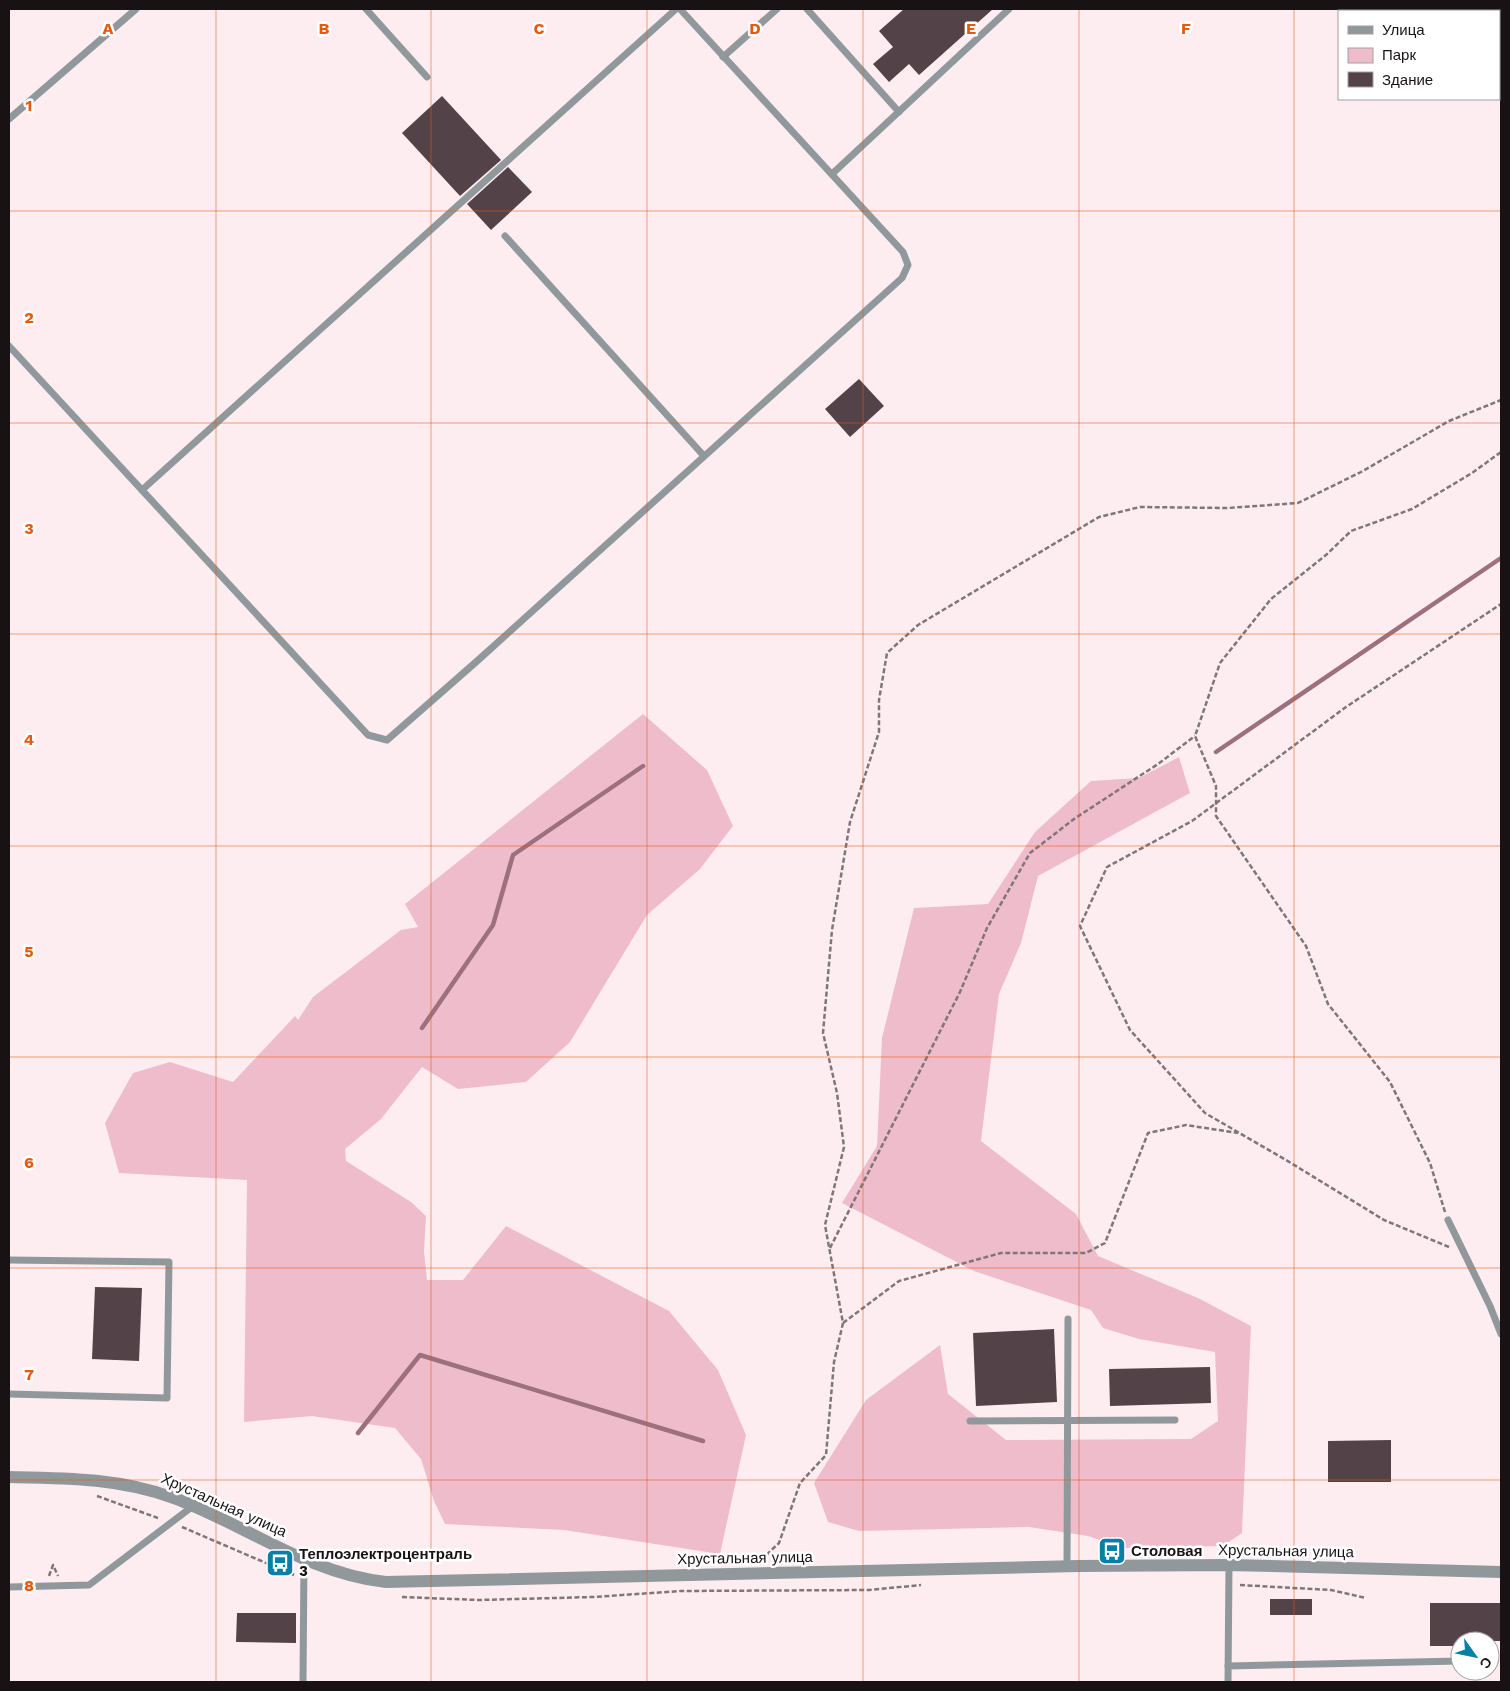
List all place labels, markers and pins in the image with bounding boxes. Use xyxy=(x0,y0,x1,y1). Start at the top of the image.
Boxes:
bus stop icon: Столовая xyxy=(1097,1536,1127,1566)
place label: Столовая xyxy=(1131,1542,1202,1560)
place label: Теплоэлектроцентраль 3 xyxy=(299,1545,472,1580)
bus stop icon: Теплоэлектроцентраль 3 xyxy=(265,1548,295,1578)

